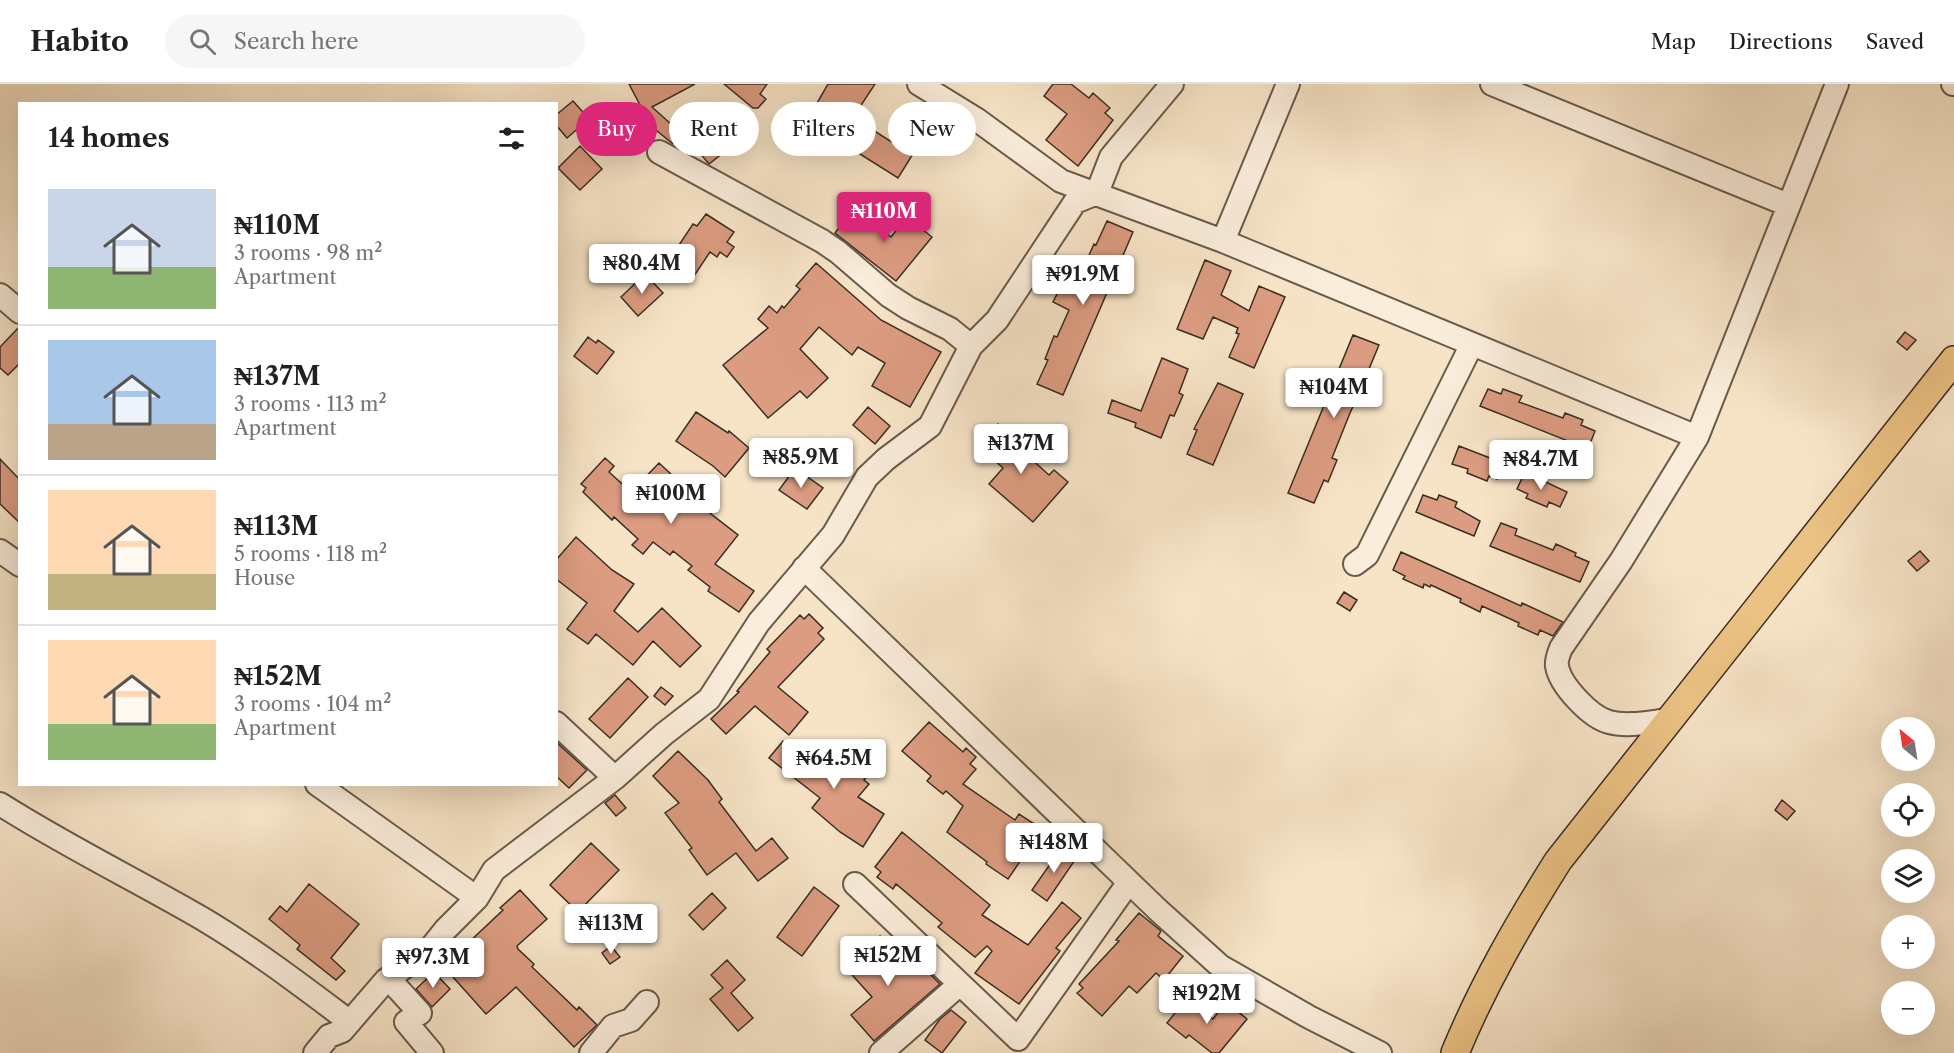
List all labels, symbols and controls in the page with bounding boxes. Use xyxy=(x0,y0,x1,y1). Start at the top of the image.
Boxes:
search box xyxy=(165,14,585,68)
text: Habito xyxy=(30,24,129,58)
icon: search xyxy=(186,25,219,58)
text: Search here xyxy=(234,28,358,55)
text: Map xyxy=(1651,29,1696,54)
text: Directions xyxy=(1729,29,1833,54)
text: Saved xyxy=(1866,29,1924,54)
chip: Buy xyxy=(576,102,657,156)
chip: Rent xyxy=(669,102,759,156)
chip: Filters xyxy=(771,102,876,156)
chip: New xyxy=(888,102,976,156)
text: 14 homes xyxy=(48,122,170,154)
icon: filters xyxy=(495,122,528,155)
pin: ₦110M xyxy=(842,192,926,243)
text: ₦110M xyxy=(851,199,917,223)
text: ₦110M xyxy=(234,209,320,241)
icon: home xyxy=(96,213,168,285)
text: 3 rooms · 98 m² xyxy=(234,241,382,265)
pin: ₦80.4M xyxy=(593,244,691,295)
text: ₦80.4M xyxy=(603,251,681,275)
pin: ₦91.9M xyxy=(1034,255,1132,306)
text: ₦91.9M xyxy=(1046,262,1120,286)
text: Apartment xyxy=(234,265,337,289)
text: ₦137M xyxy=(234,360,320,392)
icon: home xyxy=(96,364,168,436)
pin: ₦104M xyxy=(1292,368,1376,419)
text: ₦104M xyxy=(1299,375,1369,399)
text: 3 rooms · 113 m² xyxy=(234,392,387,416)
text: Apartment xyxy=(234,416,337,440)
pin: ₦137M xyxy=(979,424,1063,475)
text: ₦137M xyxy=(988,431,1054,455)
pin: ₦85.9M xyxy=(752,438,850,489)
pin: ₦84.7M xyxy=(1492,440,1590,491)
text: ₦85.9M xyxy=(763,445,839,469)
text: ₦84.7M xyxy=(1503,447,1579,471)
pin: ₦100M xyxy=(629,474,713,525)
text: ₦100M xyxy=(636,481,706,505)
text: ₦113M xyxy=(234,510,318,542)
icon: home xyxy=(96,514,168,586)
text: 5 rooms · 118 m² xyxy=(234,542,387,566)
text: House xyxy=(234,566,295,590)
text: ₦152M xyxy=(234,660,322,692)
icon: home xyxy=(96,664,168,736)
text: 3 rooms · 104 m² xyxy=(234,692,391,716)
text: Apartment xyxy=(234,716,337,740)
north arrow xyxy=(1881,717,1935,771)
map controls xyxy=(1881,717,1935,1035)
pin: ₦64.5M xyxy=(785,739,883,790)
text: ₦64.5M xyxy=(796,746,872,770)
button: locate xyxy=(1881,783,1935,837)
pin: ₦148M xyxy=(1012,823,1096,874)
text: ₦148M xyxy=(1020,830,1088,854)
button: layers xyxy=(1881,849,1935,903)
pin: ₦113M xyxy=(569,904,653,955)
text: ₦113M xyxy=(579,911,643,935)
button: + xyxy=(1881,915,1935,969)
pin: ₦152M xyxy=(846,936,930,987)
pin: ₦97.3M xyxy=(384,938,482,989)
text: ₦152M xyxy=(854,943,922,967)
text: ₦97.3M xyxy=(396,945,470,969)
pin: ₦192M xyxy=(1165,974,1249,1025)
text: ₦192M xyxy=(1173,981,1241,1005)
button: − xyxy=(1881,981,1935,1035)

